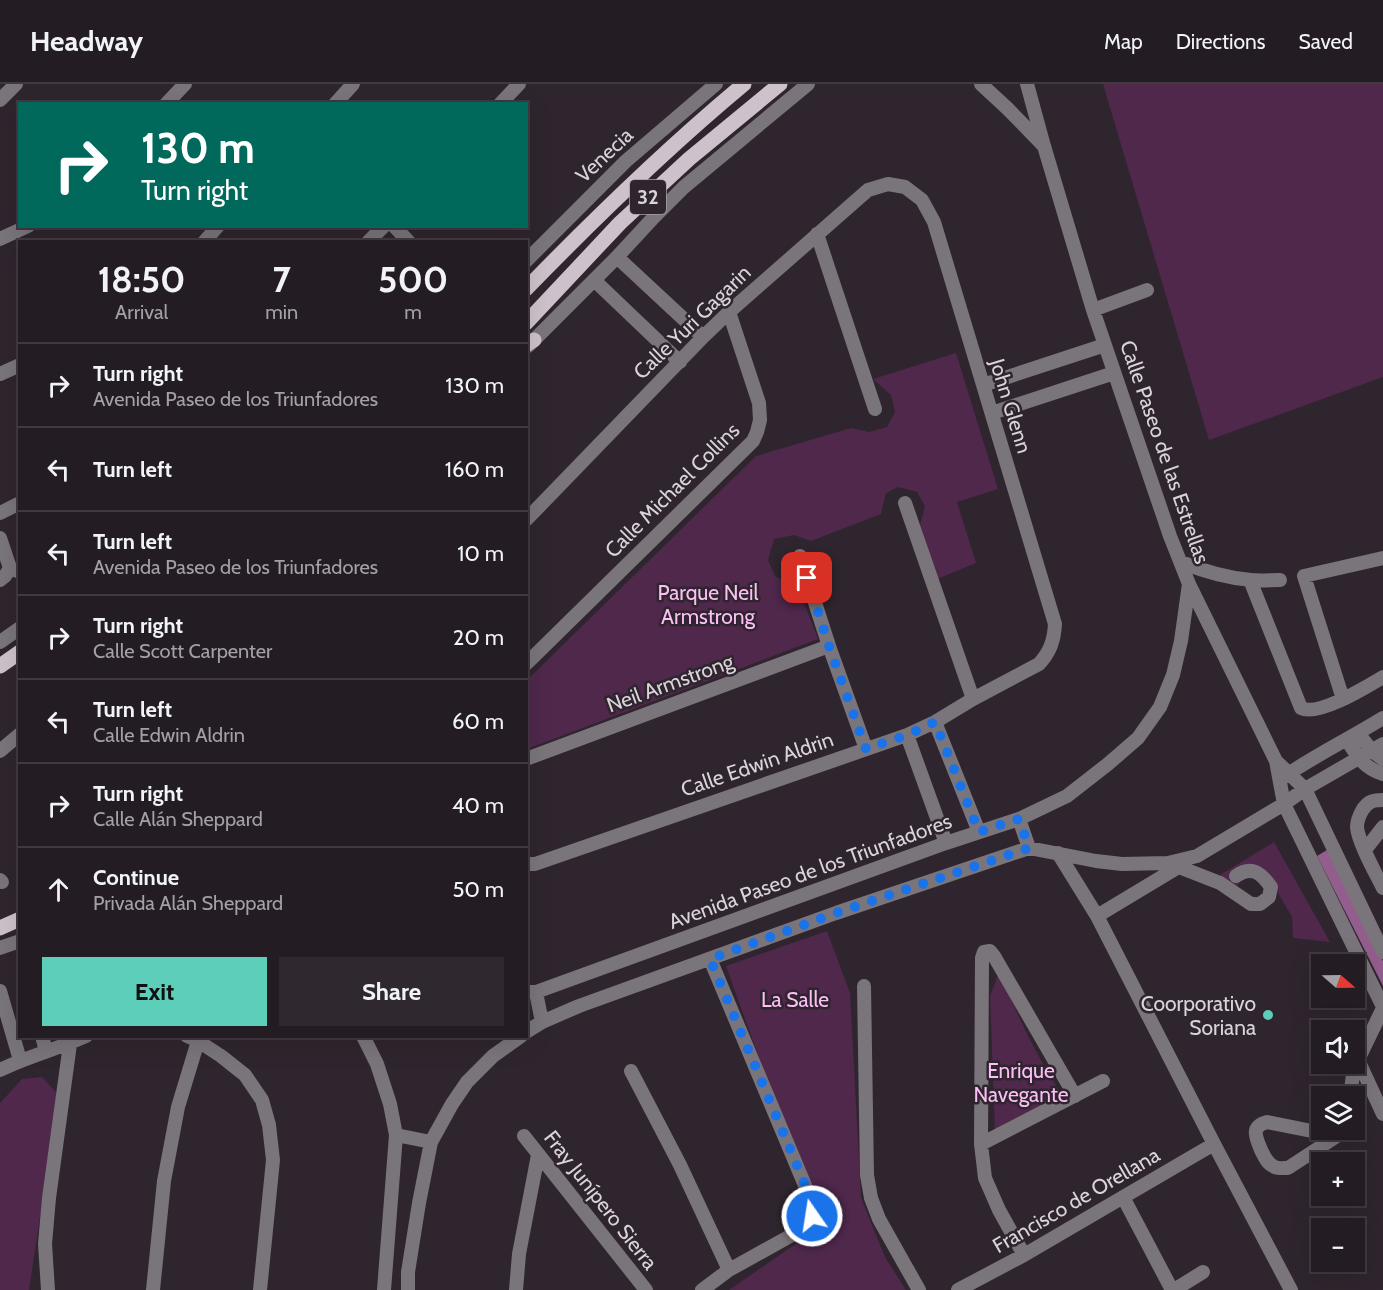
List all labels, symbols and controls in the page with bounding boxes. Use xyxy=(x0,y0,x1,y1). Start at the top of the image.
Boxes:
text: Headway xyxy=(30,24,143,58)
text: Map xyxy=(1104,29,1143,54)
text: Directions xyxy=(1176,29,1265,54)
text: Saved xyxy=(1298,29,1353,54)
text: 130 m xyxy=(141,122,255,174)
street label: Venecia xyxy=(570,122,638,188)
icon: right xyxy=(42,126,120,204)
text: Turn right xyxy=(141,174,248,207)
road number: 32 xyxy=(630,180,666,214)
text: 18:50 xyxy=(98,257,186,301)
text: 7 xyxy=(273,257,291,301)
text: 500 xyxy=(378,257,448,301)
street label: Calle Yuri Gagarin xyxy=(628,260,756,384)
text: Arrival xyxy=(115,300,168,324)
text: min xyxy=(265,300,298,324)
text: m xyxy=(404,300,422,324)
street label: Calle Paseo de las Estrellas xyxy=(1115,337,1215,567)
street label: John Glenn xyxy=(984,355,1037,456)
text: Turn right xyxy=(93,360,183,387)
icon: right xyxy=(42,369,75,402)
text: 130 m xyxy=(445,372,504,399)
text: Avenida Paseo de los Triunfadores xyxy=(93,387,378,411)
street label: Calle Michael Collins xyxy=(600,417,745,562)
icon: left xyxy=(42,453,75,486)
text: Turn left xyxy=(93,456,172,483)
text: 160 m xyxy=(445,456,504,483)
text: Turn left xyxy=(93,528,172,555)
icon: left xyxy=(42,537,75,570)
text: 10 m xyxy=(457,540,504,567)
pin xyxy=(781,552,832,603)
text: Avenida Paseo de los Triunfadores xyxy=(93,555,378,579)
icon: arrive xyxy=(790,561,823,594)
park label: Parque Neil Armstrong xyxy=(658,580,759,629)
text: Turn right xyxy=(93,612,183,639)
icon: right xyxy=(42,621,75,654)
text: 20 m xyxy=(453,624,504,651)
text: Calle Scott Carpenter xyxy=(93,639,272,663)
street label: Neil Armstrong xyxy=(603,648,737,718)
text: Turn left xyxy=(93,696,172,723)
icon: left xyxy=(42,705,75,738)
text: 60 m xyxy=(452,708,504,735)
text: Calle Edwin Aldrin xyxy=(93,723,245,747)
street label: Calle Edwin Aldrin xyxy=(678,726,836,802)
text: Turn right xyxy=(93,780,183,807)
icon: right xyxy=(42,789,75,822)
text: 40 m xyxy=(452,792,504,819)
text: Calle Alán Sheppard xyxy=(93,807,263,831)
street label: Avenida Paseo de los Triunfadores xyxy=(665,808,955,934)
text: Continue xyxy=(93,864,179,891)
icon: ahead xyxy=(42,873,75,906)
text: 50 m xyxy=(452,876,504,903)
text: Privada Alán Sheppard xyxy=(93,891,283,915)
north arrow xyxy=(1311,954,1365,1008)
map controls xyxy=(1311,954,1365,1272)
button: Exit xyxy=(42,957,267,1026)
button: Share xyxy=(279,957,504,1026)
park label: La Salle xyxy=(761,987,829,1012)
place label: Coorporativo Soriana xyxy=(1141,991,1256,1040)
marker: Coorporativo Soriana xyxy=(1261,1008,1275,1022)
button: sound xyxy=(1311,1020,1365,1074)
park label: Enrique Navegante xyxy=(973,1058,1069,1107)
button: layers xyxy=(1311,1086,1365,1140)
street label: Fray Junípero Sierra xyxy=(539,1126,663,1274)
street label: Francisco de Orellana xyxy=(988,1142,1164,1258)
button: + xyxy=(1311,1152,1365,1206)
position arrow xyxy=(780,1184,844,1248)
button: − xyxy=(1311,1218,1365,1272)

